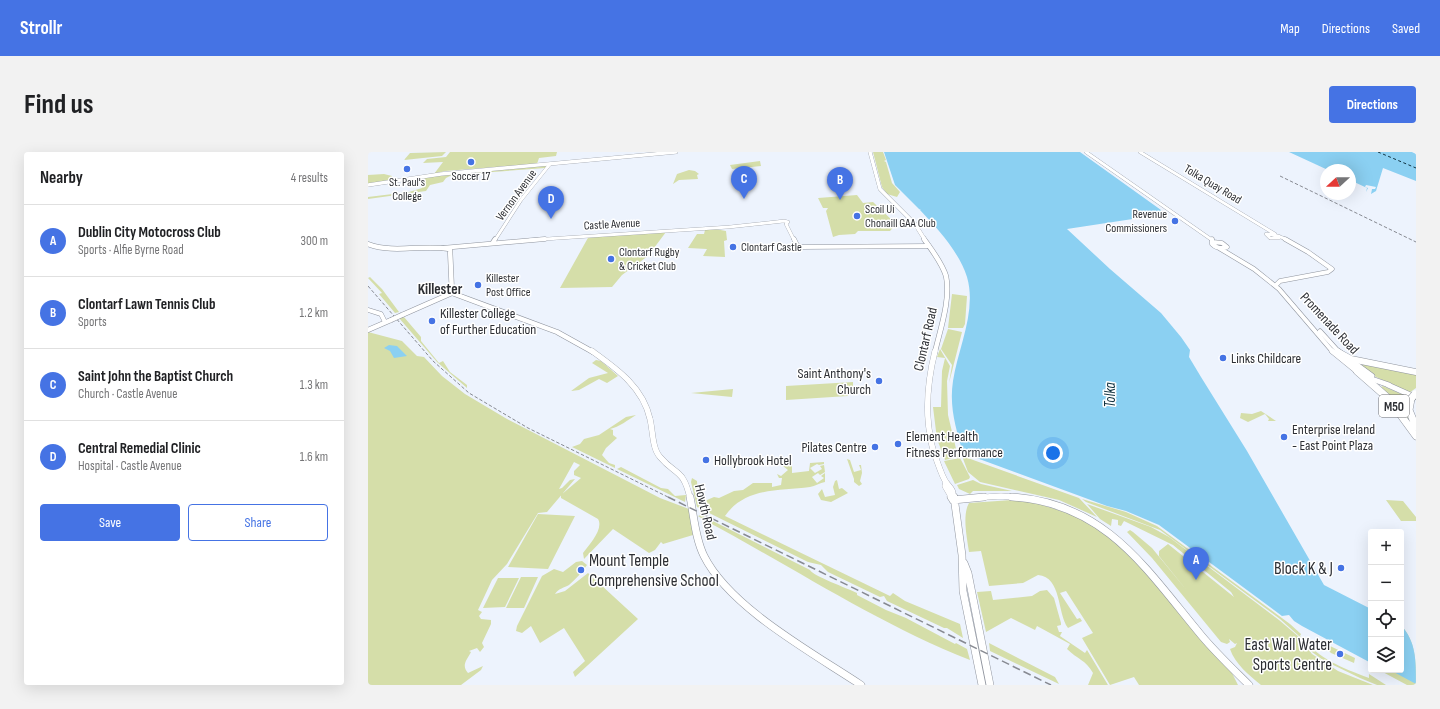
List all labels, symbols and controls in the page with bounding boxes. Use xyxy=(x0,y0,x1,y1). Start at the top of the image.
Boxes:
text: Strollr xyxy=(20,17,62,40)
text: Map xyxy=(1280,20,1300,37)
text: Directions xyxy=(1322,20,1370,37)
text: Saved xyxy=(1392,20,1420,37)
button: Directions xyxy=(1329,86,1416,123)
text: Find us xyxy=(24,88,93,121)
marker: Soccer 17 xyxy=(466,157,476,167)
street label: Tolka Quay Road xyxy=(1181,161,1244,207)
marker: St. Paul's College xyxy=(402,164,412,174)
north arrow xyxy=(1320,164,1356,200)
pin: C xyxy=(731,166,757,199)
street label: Vernon Avenue xyxy=(493,167,540,224)
pin: B xyxy=(827,167,853,200)
text: Nearby xyxy=(40,168,83,188)
place label: Soccer 17 xyxy=(452,169,491,184)
text: 4 results xyxy=(291,170,328,186)
place label: St. Paul's College xyxy=(389,175,425,204)
pin: D xyxy=(538,186,564,219)
place label: Scoil Uí Chonaill GAA Club xyxy=(865,202,936,231)
place label: Revenue Commissioners xyxy=(1105,207,1167,236)
marker: Scoil Uí Chonaill GAA Club xyxy=(852,211,862,221)
street label: Castle Avenue xyxy=(583,216,641,233)
marker: Revenue Commissioners xyxy=(1170,216,1180,226)
text: Dublin City Motocross Club xyxy=(78,223,221,242)
text: A xyxy=(50,233,56,249)
text: 300 m xyxy=(301,233,328,249)
place label: Clontarf Castle xyxy=(741,240,802,255)
text: Sports · Alfie Byrne Road xyxy=(78,242,184,258)
marker: Clontarf Castle xyxy=(728,242,738,252)
place label: Clontarf Rugby & Cricket Club xyxy=(619,245,680,274)
marker: Clontarf Rugby & Cricket Club xyxy=(606,254,616,264)
place label: Killester Post Office xyxy=(486,271,531,300)
district label: Killester xyxy=(418,280,463,299)
marker: Killester Post Office xyxy=(473,280,483,290)
street label: Promenade Road xyxy=(1297,289,1363,358)
text: Clontarf Lawn Tennis Club xyxy=(78,295,215,314)
text: B xyxy=(50,305,56,321)
text: 1.2 km xyxy=(299,305,328,321)
place label: Killester College of Further Education xyxy=(440,305,536,338)
street label: Clontarf Road xyxy=(910,306,941,373)
text: Sports xyxy=(78,314,107,330)
marker: Killester College of Further Education xyxy=(427,316,437,326)
place label: Links Childcare xyxy=(1231,350,1301,367)
marker: Links Childcare xyxy=(1218,353,1228,363)
place label: Saint Anthony's Church xyxy=(797,365,871,398)
text: Saint John the Baptist Church xyxy=(78,367,233,386)
marker: Saint Anthony's Church xyxy=(874,376,884,386)
text: C xyxy=(50,377,56,393)
text: 1.3 km xyxy=(300,377,328,393)
water label: Tolka xyxy=(1101,382,1120,408)
text: Church · Castle Avenue xyxy=(78,386,178,402)
road number: M50 xyxy=(1379,395,1409,417)
place label: Enterprise Ireland - East Point Plaza xyxy=(1292,421,1375,454)
place label: Element Health Fitness Performance xyxy=(906,428,1003,461)
marker: Enterprise Ireland - East Point Plaza xyxy=(1279,432,1289,442)
text: Central Remedial Clinic xyxy=(78,439,201,458)
place label: Pilates Centre xyxy=(801,439,867,456)
marker: Element Health Fitness Performance xyxy=(893,439,903,449)
marker: Pilates Centre xyxy=(870,442,880,452)
your location xyxy=(1043,443,1063,463)
text: D xyxy=(50,449,56,465)
text: 1.6 km xyxy=(300,449,328,465)
place label: Hollybrook Hotel xyxy=(714,452,792,469)
marker: Hollybrook Hotel xyxy=(701,455,711,465)
text: Hospital · Castle Avenue xyxy=(78,458,182,474)
street label: Howth Road xyxy=(691,483,720,542)
button: Save xyxy=(40,504,180,541)
button: Share xyxy=(188,504,328,541)
map controls xyxy=(1368,529,1404,673)
button: + xyxy=(1368,529,1404,565)
pin: A xyxy=(1183,547,1209,580)
place label: Mount Temple Comprehensive School xyxy=(589,551,719,591)
place label: Block K & J xyxy=(1274,559,1333,579)
marker: Block K & J xyxy=(1336,563,1346,573)
marker: Mount Temple Comprehensive School xyxy=(576,565,586,575)
button: − xyxy=(1368,565,1404,601)
button: locate xyxy=(1368,601,1404,637)
place label: East Wall Water Sports Centre xyxy=(1245,635,1332,675)
button: layers xyxy=(1368,637,1404,673)
marker: East Wall Water Sports Centre xyxy=(1335,649,1345,659)

